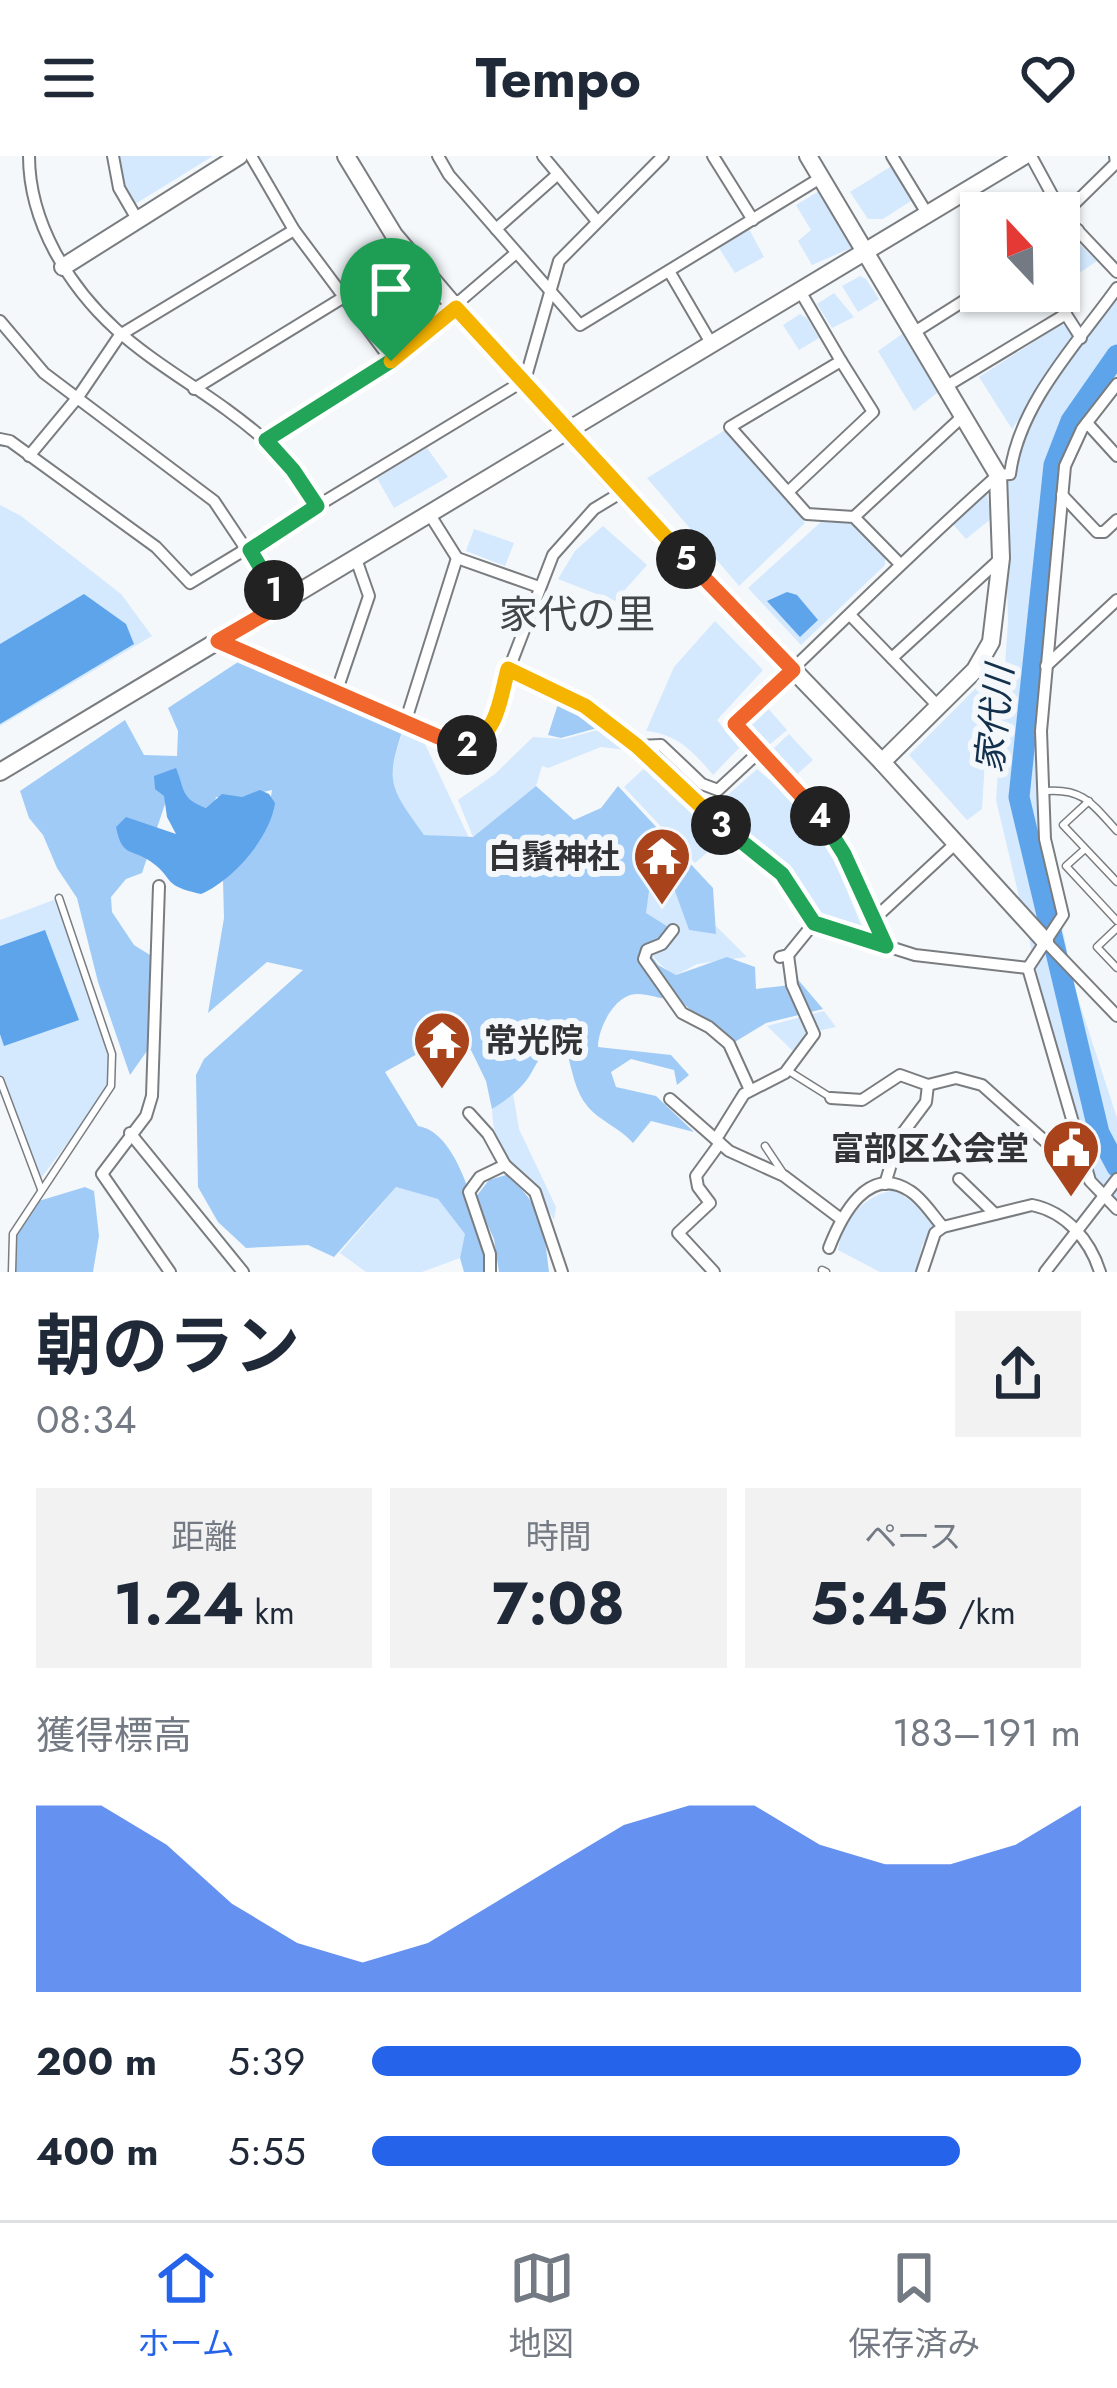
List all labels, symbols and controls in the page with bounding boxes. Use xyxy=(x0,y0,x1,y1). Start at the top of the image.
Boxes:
text: Tempo xyxy=(476,39,641,117)
icon: menu xyxy=(36,45,102,111)
icon: heart xyxy=(1015,45,1081,111)
north arrow xyxy=(960,192,1080,312)
map controls xyxy=(960,192,1080,312)
pin xyxy=(340,238,442,361)
icon: arrive xyxy=(358,256,424,322)
pin: 5 xyxy=(656,529,716,589)
text: 5 xyxy=(675,535,697,582)
pin: 1 xyxy=(244,560,304,620)
text: 1 xyxy=(266,566,282,613)
district label: 家代の里 xyxy=(499,586,655,643)
water label: 家代川 xyxy=(962,659,1026,775)
pin: 2 xyxy=(437,715,497,775)
text: 2 xyxy=(456,721,478,768)
pin: 4 xyxy=(790,786,850,846)
text: 4 xyxy=(808,792,832,839)
pin: 3 xyxy=(691,795,751,855)
text: 3 xyxy=(711,801,731,848)
temple icon: 白鬚神社 xyxy=(631,825,693,907)
place label: 白鬚神社 xyxy=(488,833,620,880)
temple icon: 常光院 xyxy=(411,1009,473,1091)
place label: 常光院 xyxy=(484,1017,583,1064)
public building icon: 富部区公会堂 xyxy=(1040,1117,1102,1199)
place label: 富部区公会堂 xyxy=(831,1125,1029,1172)
text: 朝のラン xyxy=(36,1298,300,1394)
button: share xyxy=(955,1311,1081,1437)
text: 08:34 xyxy=(36,1391,136,1448)
text: 距離 xyxy=(171,1513,237,1560)
text: 時間 xyxy=(525,1513,591,1560)
text: ペース xyxy=(864,1513,962,1560)
text: 1.24 xyxy=(114,1560,245,1647)
text: 7:08 xyxy=(492,1560,625,1647)
text: 5:45 xyxy=(810,1560,949,1647)
text: km xyxy=(245,1589,295,1636)
text: /km xyxy=(949,1589,1016,1636)
text: 183–191 m xyxy=(892,1704,1081,1761)
text: 獲得標高 xyxy=(36,1707,192,1764)
text: 200 m xyxy=(36,2033,157,2090)
text: 5:39 xyxy=(228,2033,305,2090)
text: 400 m xyxy=(36,2123,159,2180)
text: 5:55 xyxy=(228,2123,306,2180)
tab: ホーム xyxy=(137,2245,235,2367)
tab: 地図 xyxy=(509,2245,575,2367)
tab: 保存済み xyxy=(848,2245,980,2367)

